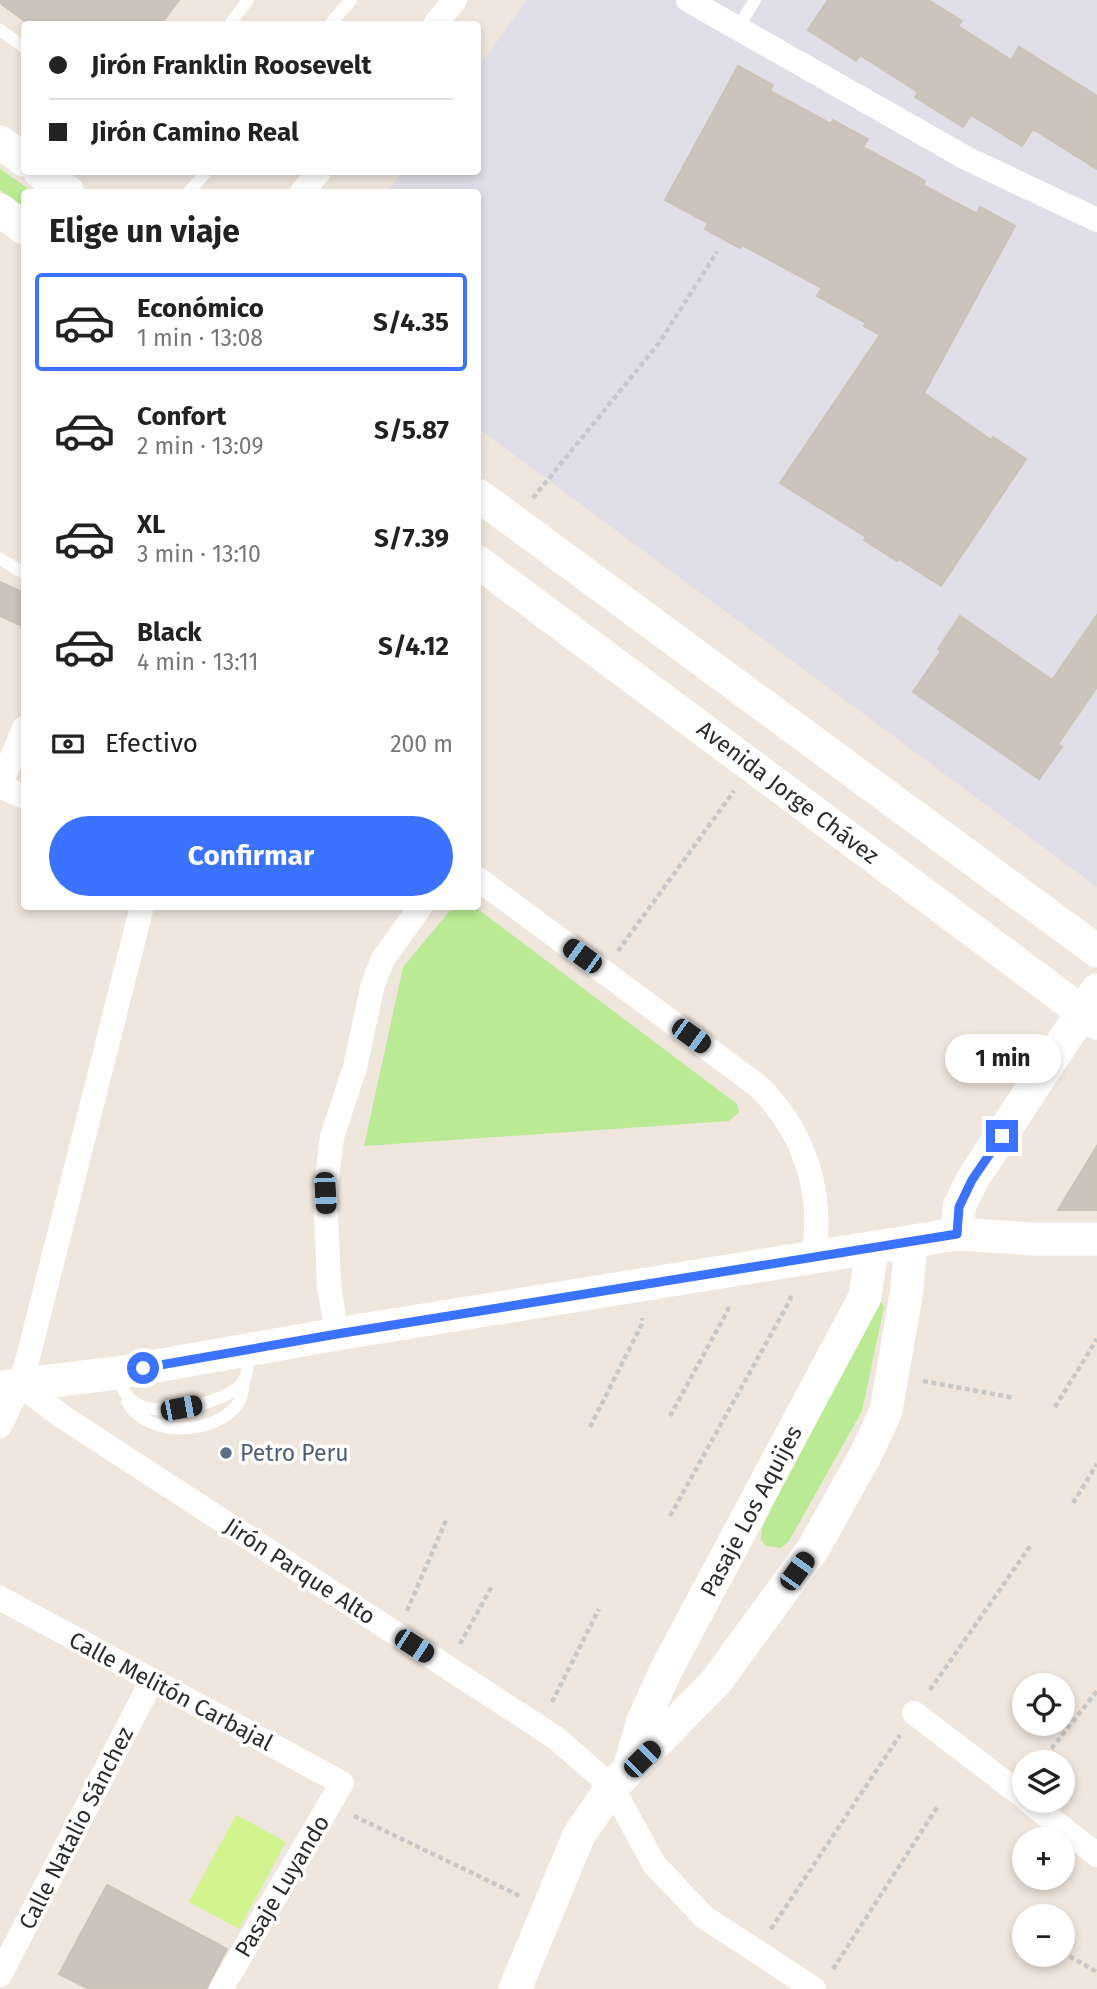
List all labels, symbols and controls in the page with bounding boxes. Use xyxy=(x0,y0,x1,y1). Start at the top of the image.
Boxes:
text: Jirón Franklin Roosevelt xyxy=(91,50,372,81)
text: Jirón Camino Real xyxy=(91,117,299,148)
text: Elige un viaje xyxy=(49,212,240,250)
icon: car xyxy=(53,291,116,354)
text: Económico xyxy=(137,293,264,324)
text: S/4.35 xyxy=(373,307,449,338)
text: 1 min · 13:08 xyxy=(137,324,263,352)
icon: car xyxy=(53,399,116,462)
text: Confort xyxy=(137,401,226,432)
text: S/5.87 xyxy=(374,415,449,446)
text: 2 min · 13:09 xyxy=(137,432,264,460)
icon: car xyxy=(53,507,116,570)
text: XL xyxy=(137,509,165,540)
text: S/7.39 xyxy=(374,523,449,554)
text: 3 min · 13:10 xyxy=(137,540,261,568)
icon: car xyxy=(53,615,116,678)
text: Black xyxy=(137,617,202,648)
text: S/4.12 xyxy=(378,631,449,662)
text: 4 min · 13:11 xyxy=(137,648,258,676)
street label: Avenida Jorge Chávez xyxy=(692,714,884,870)
icon: cash xyxy=(49,725,87,763)
text: Efectivo xyxy=(105,728,198,759)
text: 200 m xyxy=(390,730,453,758)
button: Confirmar xyxy=(49,816,453,896)
car xyxy=(559,935,606,977)
car xyxy=(668,1015,715,1057)
callout: 1 min xyxy=(944,1034,1060,1084)
text: 1 min xyxy=(975,1044,1031,1072)
route end xyxy=(986,1120,1018,1152)
car xyxy=(314,1171,337,1215)
route start xyxy=(127,1352,159,1384)
car xyxy=(159,1394,204,1422)
street label: Pasaje Los Aquijes xyxy=(694,1421,808,1601)
place label: Petro Peru xyxy=(240,1439,349,1467)
marker: Petro Peru xyxy=(218,1445,234,1461)
street label: Jirón Parque Alto xyxy=(219,1512,381,1630)
car xyxy=(777,1548,818,1594)
street label: Calle Melitón Carbajal xyxy=(64,1625,278,1757)
car xyxy=(391,1626,438,1666)
map controls xyxy=(1012,1673,1075,1967)
button: locate xyxy=(1012,1673,1075,1736)
street label: Calle Natalio Sánchez xyxy=(13,1722,139,1934)
car xyxy=(620,1737,665,1781)
button: layers xyxy=(1012,1750,1075,1813)
street label: Pasaje Luyando xyxy=(229,1810,335,1962)
button: + xyxy=(1012,1827,1075,1890)
button: − xyxy=(1012,1904,1075,1967)

